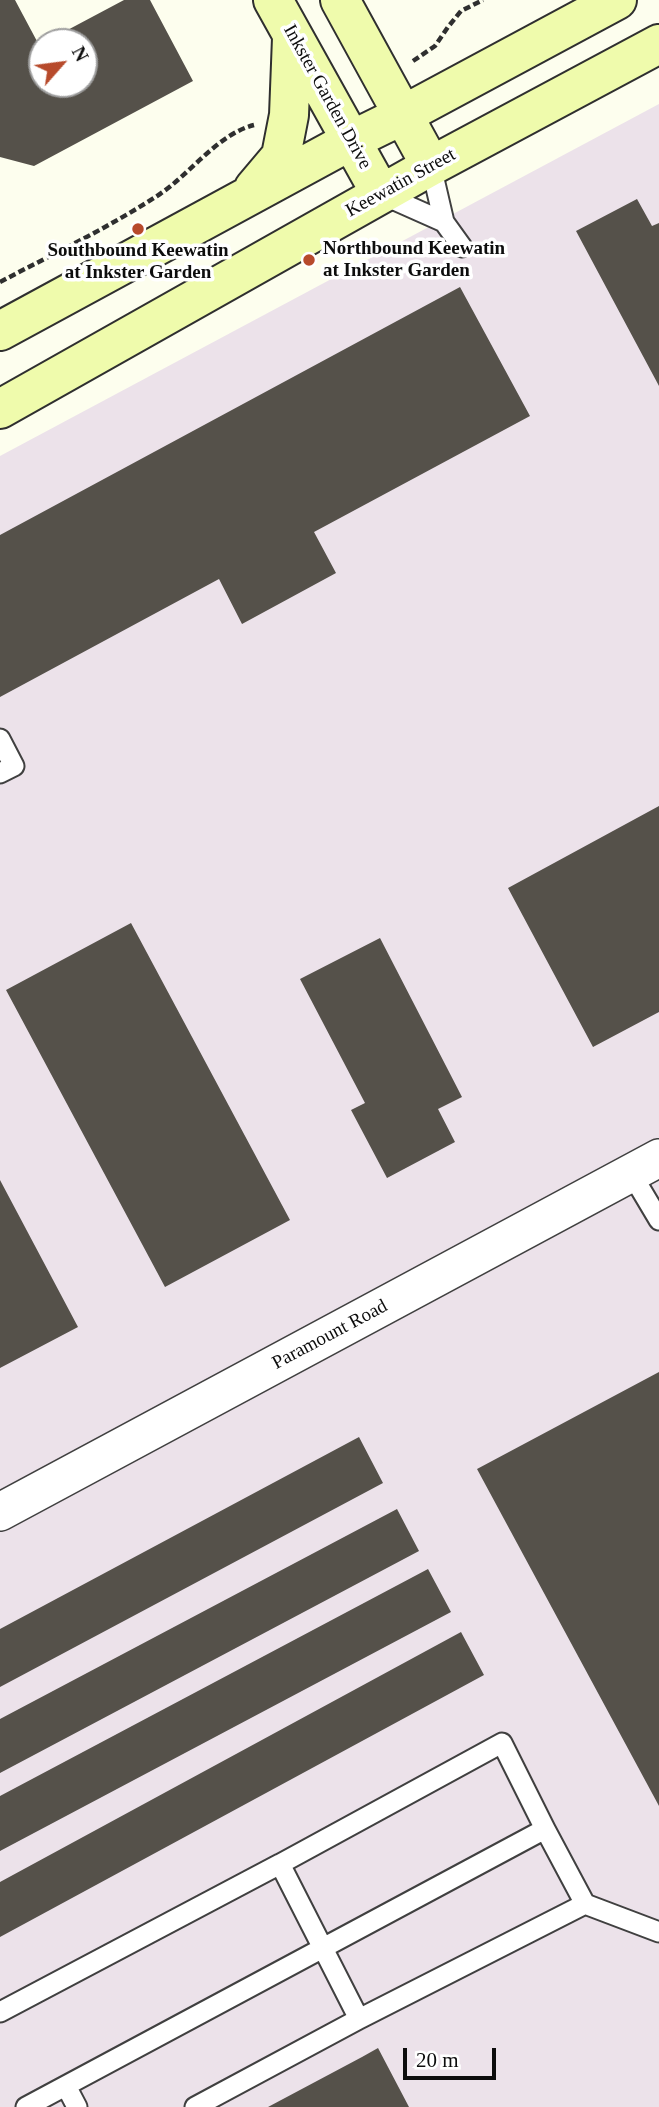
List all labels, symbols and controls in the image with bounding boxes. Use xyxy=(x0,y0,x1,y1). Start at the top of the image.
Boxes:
street label: Inkster Garden Drive xyxy=(278,21,376,173)
north arrow xyxy=(28,28,98,98)
text: N xyxy=(68,43,93,65)
street label: Keewatin Street xyxy=(342,143,460,223)
marker: Southbound Keewatin at Inkster Garden xyxy=(130,221,146,237)
place label: Northbound Keewatin at Inkster Garden xyxy=(323,238,505,282)
place label: Southbound Keewatin at Inkster Garden xyxy=(47,240,229,284)
marker: Northbound Keewatin at Inkster Garden xyxy=(301,252,317,268)
street label: Paramount Road xyxy=(269,1295,391,1375)
scale bar xyxy=(407,2034,500,2078)
text: 20 m xyxy=(416,2048,459,2072)

